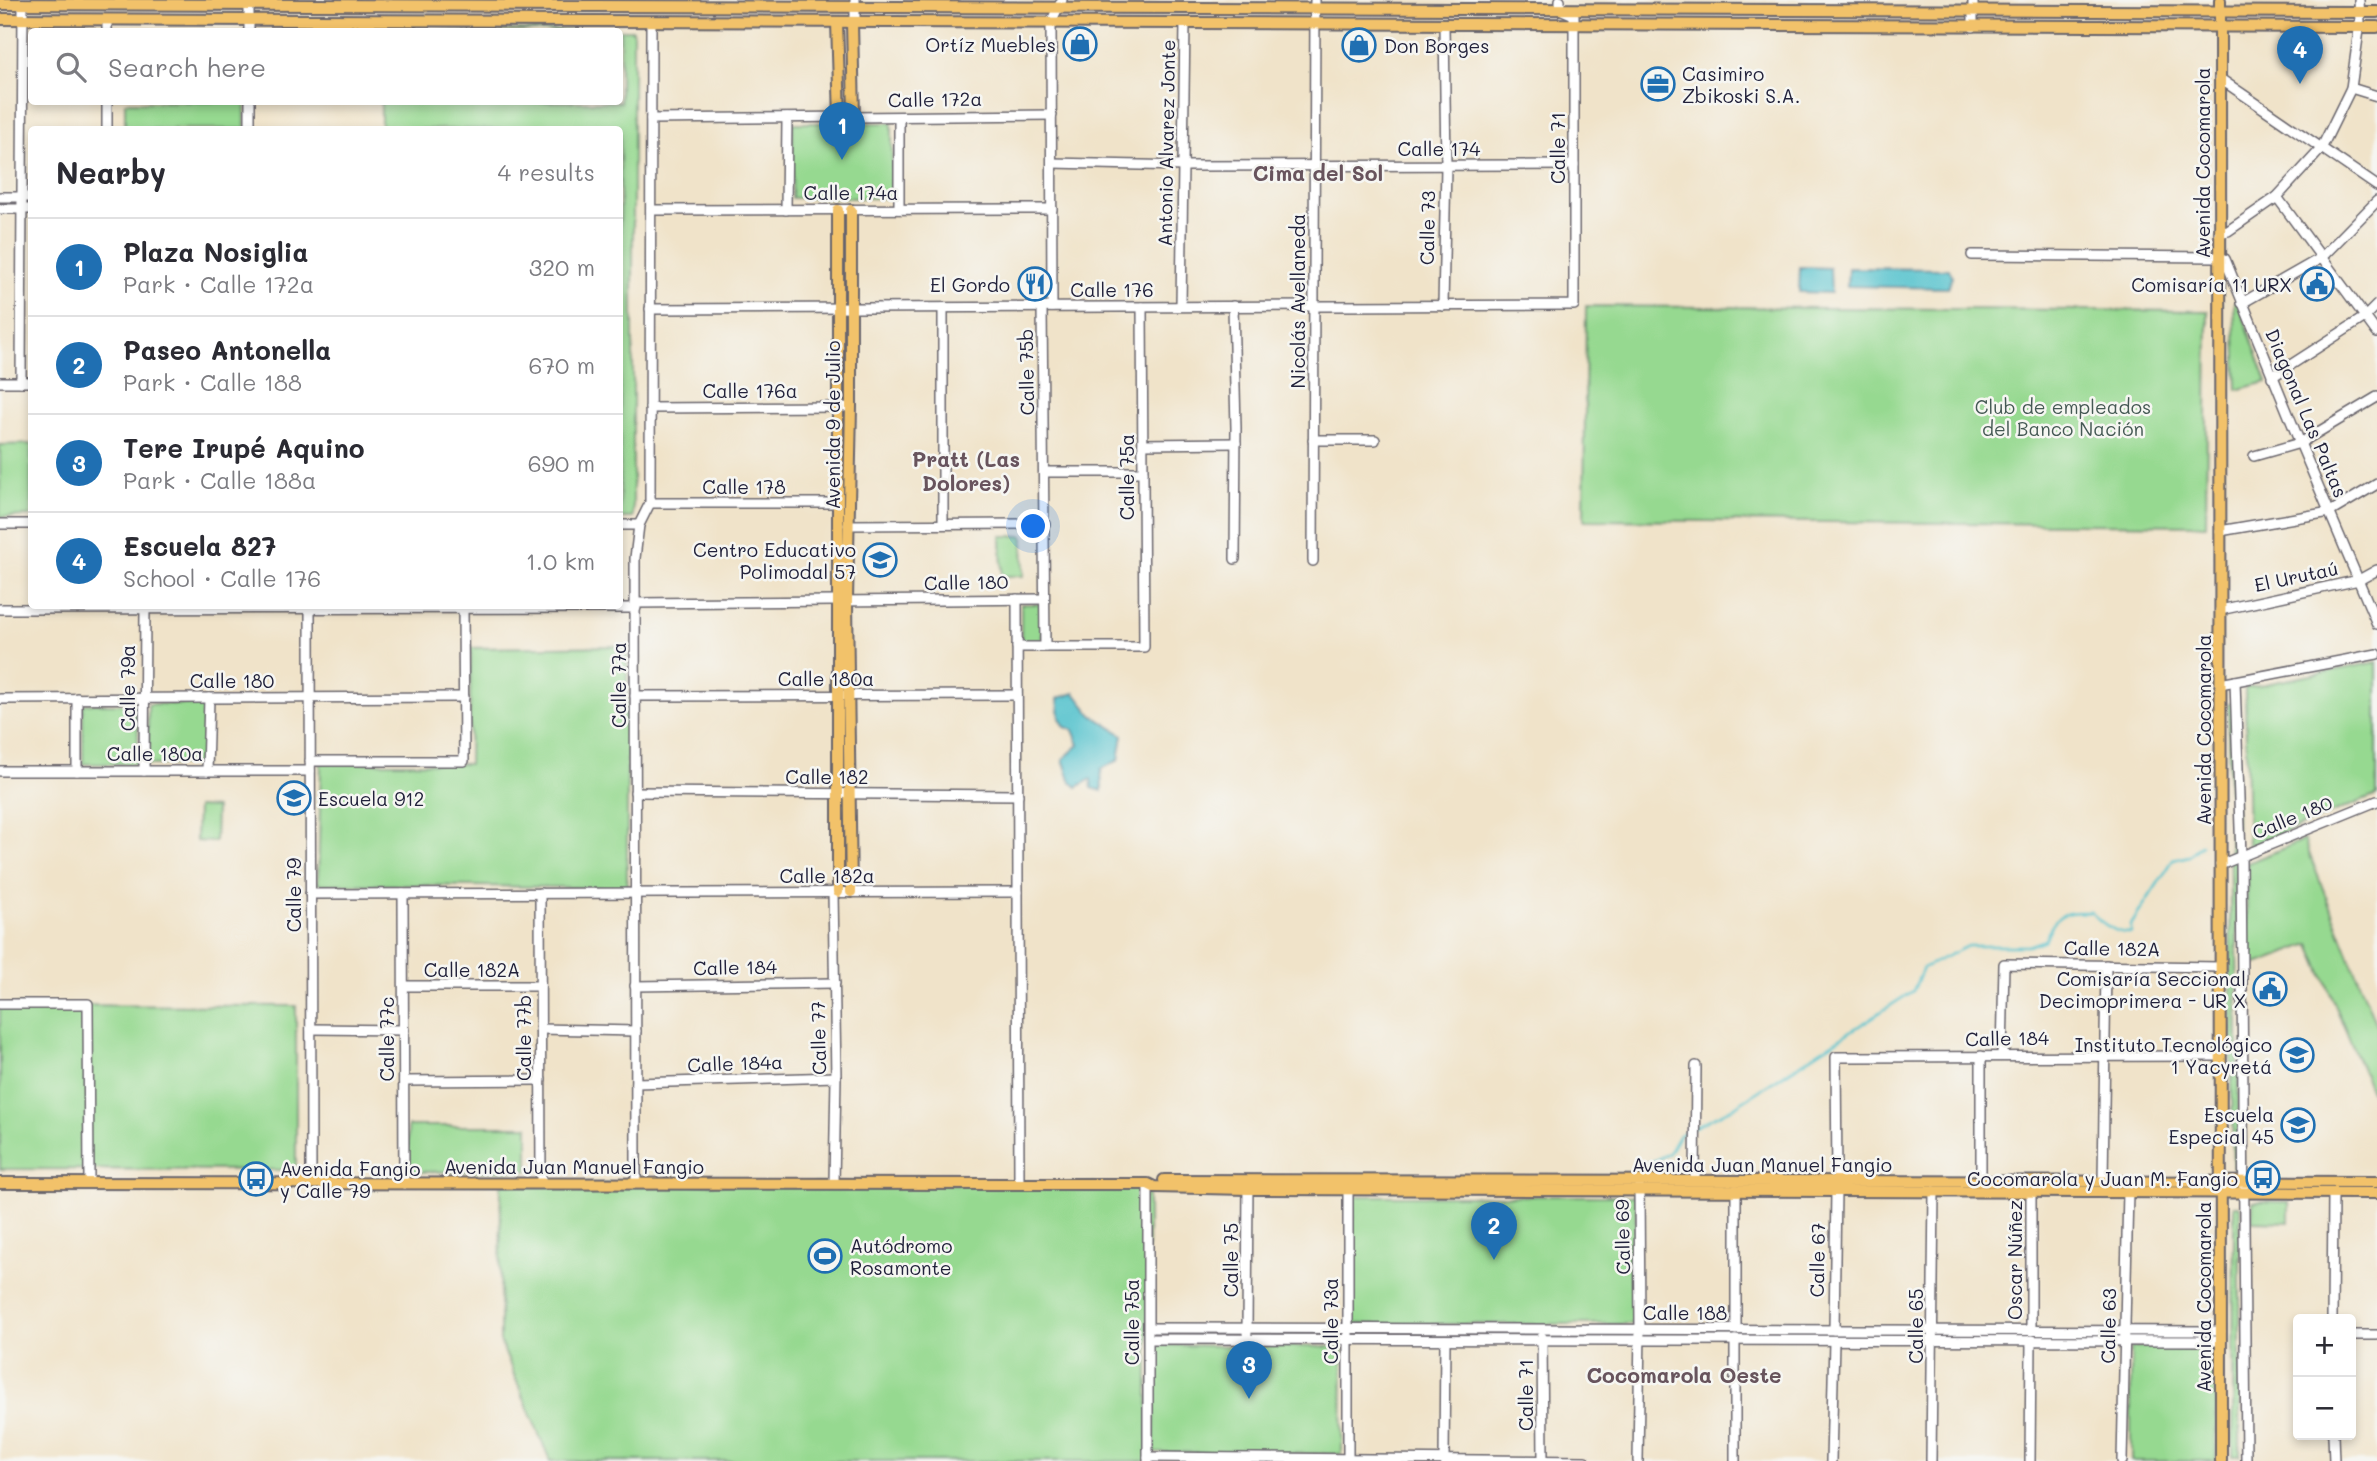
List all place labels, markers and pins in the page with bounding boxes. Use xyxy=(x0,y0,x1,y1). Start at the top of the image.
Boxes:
shop icon: Ortíz Muebles xyxy=(1061,25,1099,63)
shop icon: Don Borges xyxy=(1340,26,1378,64)
pin: 4 xyxy=(2277,26,2323,84)
place label: Ortíz Muebles xyxy=(925,32,1056,57)
place label: Don Borges xyxy=(1384,33,1490,58)
place label: Casimiro Zbikoski S.A. xyxy=(1682,61,1800,108)
office icon: Casimiro Zbikoski S.A. xyxy=(1639,65,1677,103)
pin: 1 xyxy=(819,102,865,160)
restaurant icon: El Gordo xyxy=(1016,265,1054,303)
public building icon: Comisaría 11 URX xyxy=(2298,265,2336,303)
place label: El Gordo xyxy=(930,272,1010,297)
place label: Comisaría 11 URX xyxy=(2131,272,2292,297)
place label: Centro Educativo Polimodal 57 xyxy=(693,537,856,584)
school or university icon: Centro Educativo Polimodal 57 xyxy=(861,541,899,579)
school or university icon: Escuela 912 xyxy=(275,779,313,817)
place label: Escuela 912 xyxy=(318,786,424,811)
place label: Comisaría Seccional Decimoprimera - UR X xyxy=(2039,966,2246,1013)
public building icon: Comisaría Seccional Decimoprimera - UR X xyxy=(2251,970,2289,1008)
place label: Instituto Tecnológico 1 Yacyretá xyxy=(2075,1032,2272,1079)
school or university icon: Instituto Tecnológico 1 Yacyretá xyxy=(2278,1036,2316,1074)
place label: Escuela Especial 45 xyxy=(2168,1102,2274,1149)
school or university icon: Escuela Especial 45 xyxy=(2279,1106,2317,1144)
place label: Avenida Fangio y Calle 79 xyxy=(280,1156,420,1203)
bus stop icon: Cocomarola y Juan M. Fangio xyxy=(2244,1159,2282,1197)
bus stop icon: Avenida Fangio y Calle 79 xyxy=(237,1160,275,1198)
place label: Cocomarola y Juan M. Fangio xyxy=(1967,1166,2238,1191)
pin: 2 xyxy=(1471,1202,1517,1260)
place label: Autódromo Rosamonte xyxy=(850,1233,952,1280)
sports icon: Autódromo Rosamonte xyxy=(806,1237,844,1275)
pin: 3 xyxy=(1226,1341,1272,1399)

